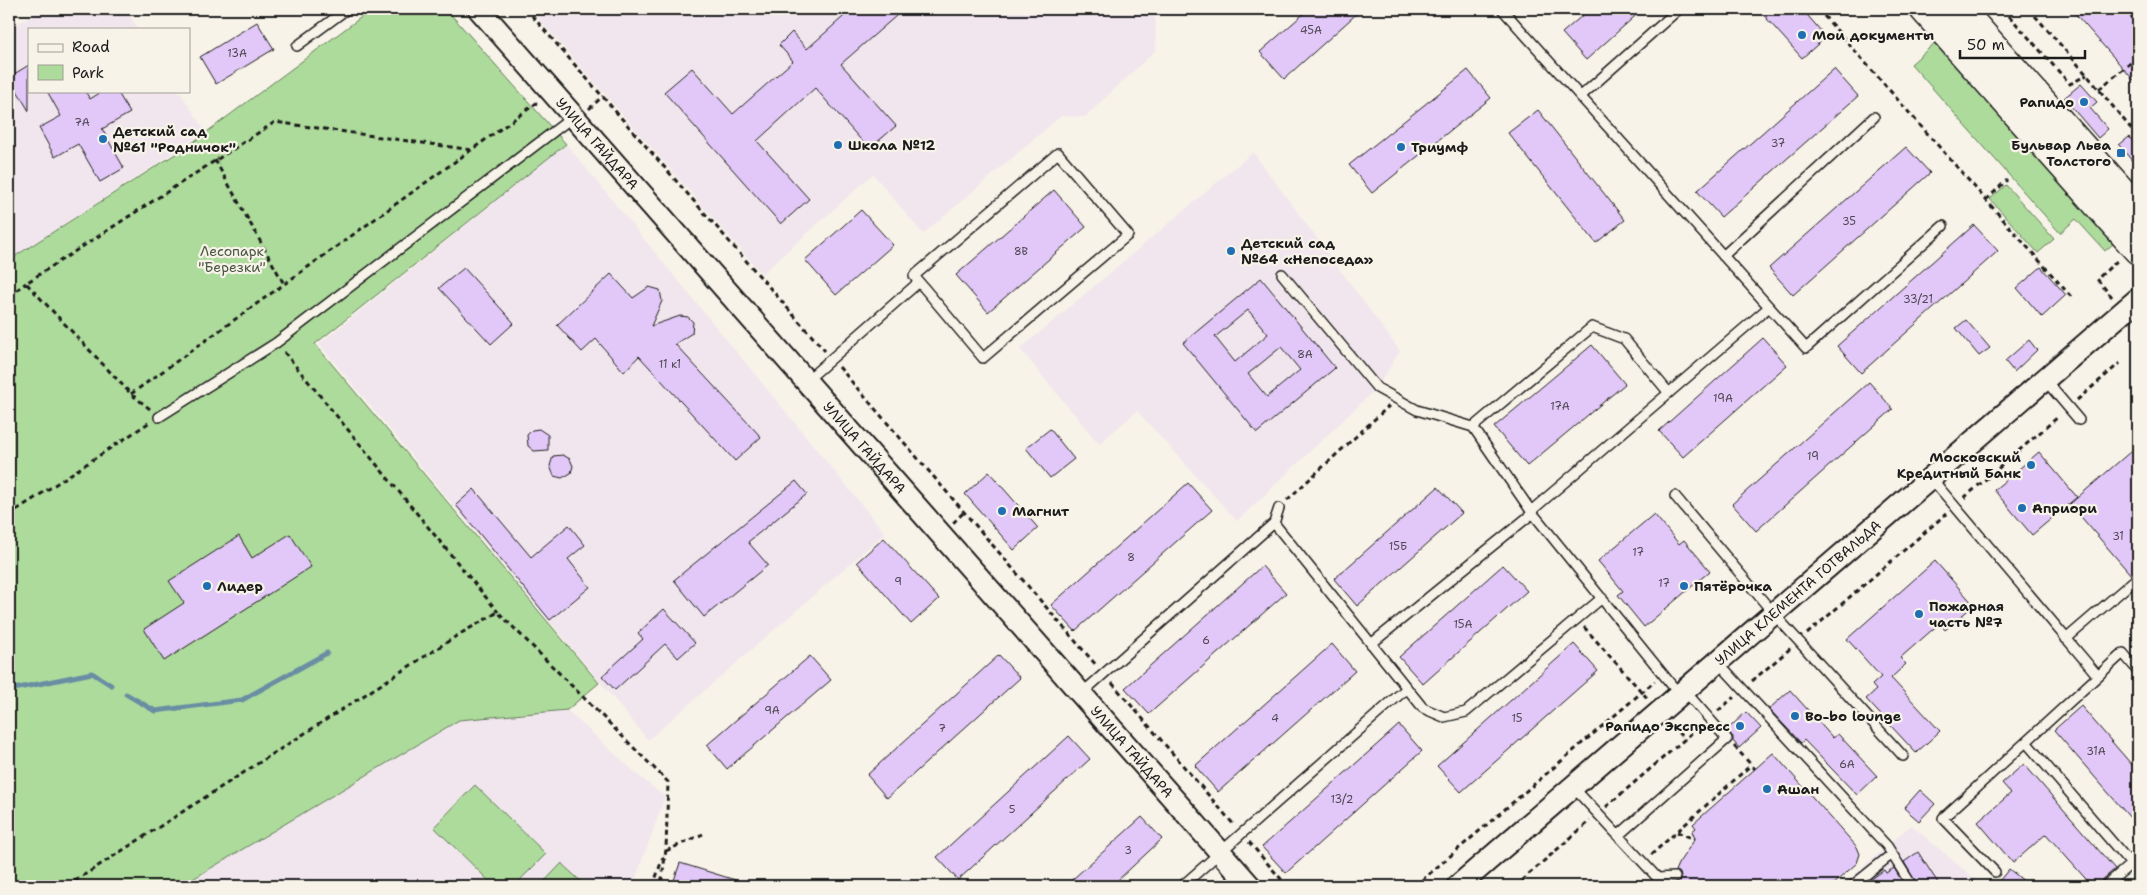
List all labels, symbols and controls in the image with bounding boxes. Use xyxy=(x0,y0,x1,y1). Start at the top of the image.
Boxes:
house number: 45А xyxy=(1300,23,1322,38)
place label: Мои документы xyxy=(1812,26,1934,44)
legend xyxy=(28,28,190,92)
scale bar xyxy=(1960,28,2084,60)
marker: Мои документы xyxy=(1796,29,1808,41)
text: 50 m xyxy=(1967,35,2005,55)
text: Road xyxy=(72,37,110,57)
house number: 13А xyxy=(227,46,247,61)
text: Park xyxy=(72,63,104,83)
place label: Рапидо xyxy=(2019,93,2074,111)
street label: УЛИЦА ГАЙДАРА xyxy=(552,94,642,193)
marker: Рапидо xyxy=(2078,96,2090,108)
house number: 7А xyxy=(74,115,90,130)
place label: Детский сад №61 "Родничок" xyxy=(113,122,236,156)
marker: Детский сад №61 "Родничок" xyxy=(97,133,109,145)
place label: Школа №12 xyxy=(848,136,936,154)
house number: 37 xyxy=(1771,136,1786,151)
place label: Бульвар Льва Толстого xyxy=(2011,136,2111,170)
place label: Триумф xyxy=(1411,138,1469,156)
marker: Школа №12 xyxy=(832,139,844,151)
marker: Триумф xyxy=(1395,141,1407,153)
marker: Бульвар Льва Толстого xyxy=(2115,147,2127,159)
house number: 35 xyxy=(1842,214,1856,229)
place label: Детский сад №64 «Непоседа» xyxy=(1241,234,1374,268)
park label: Лесопарк "Березки" xyxy=(198,242,266,276)
house number: 8В xyxy=(1014,244,1029,259)
marker: Детский сад №64 «Непоседа» xyxy=(1225,245,1237,257)
house number: 33/21 xyxy=(1903,292,1933,307)
house number: 8А xyxy=(1297,347,1313,362)
house number: 11 к1 xyxy=(659,357,681,372)
house number: 19А xyxy=(1713,391,1733,406)
street label: УЛИЦА ГАЙДАРА xyxy=(819,398,910,497)
house number: 17А xyxy=(1550,399,1570,414)
place label: Московский Кредитный Банк xyxy=(1897,448,2021,482)
house number: 19 xyxy=(1807,449,1819,464)
marker: Московский Кредитный Банк xyxy=(2025,459,2037,471)
place label: Априори xyxy=(2032,499,2097,517)
place label: Магнит xyxy=(1012,502,1070,520)
marker: Априори xyxy=(2016,502,2028,514)
marker: Магнит xyxy=(996,505,1008,517)
street label: УЛИЦА КЛЕМЕНТА ГОТВАЛЬДА xyxy=(1711,516,1885,669)
house number: 31 xyxy=(2112,529,2124,544)
house number: 15Б xyxy=(1389,539,1407,554)
house number: 17 xyxy=(1632,545,1644,560)
house number: 8 xyxy=(1127,550,1135,565)
house number: 9 xyxy=(894,574,902,589)
house number: 17 xyxy=(1658,576,1670,591)
place label: Лидер xyxy=(217,577,263,595)
place label: Пятёрочка xyxy=(1694,577,1773,595)
marker: Лидер xyxy=(201,580,213,592)
marker: Пятёрочка xyxy=(1678,580,1690,592)
place label: Пожарная часть №7 xyxy=(1929,597,2004,631)
marker: Пожарная часть №7 xyxy=(1913,608,1925,620)
house number: 15А xyxy=(1453,617,1473,632)
house number: 6 xyxy=(1202,633,1210,648)
street label: УЛИЦА ГАЙДАРА xyxy=(1087,702,1177,802)
house number: 9А xyxy=(764,703,780,718)
place label: Bo-bo lounge xyxy=(1805,707,1901,725)
marker: Bo-bo lounge xyxy=(1789,710,1801,722)
house number: 4 xyxy=(1271,711,1279,726)
house number: 15 xyxy=(1511,711,1523,726)
place label: Рапидо Экспресс xyxy=(1605,717,1730,735)
marker: Рапидо Экспресс xyxy=(1734,720,1746,732)
house number: 7 xyxy=(938,721,946,736)
house number: 31А xyxy=(2086,744,2106,759)
house number: 6А xyxy=(1839,757,1855,772)
place label: Ашан xyxy=(1777,780,1819,798)
marker: Ашан xyxy=(1761,783,1773,795)
house number: 13/2 xyxy=(1331,792,1353,807)
house number: 5 xyxy=(1009,802,1016,817)
house number: 3 xyxy=(1124,843,1132,858)

